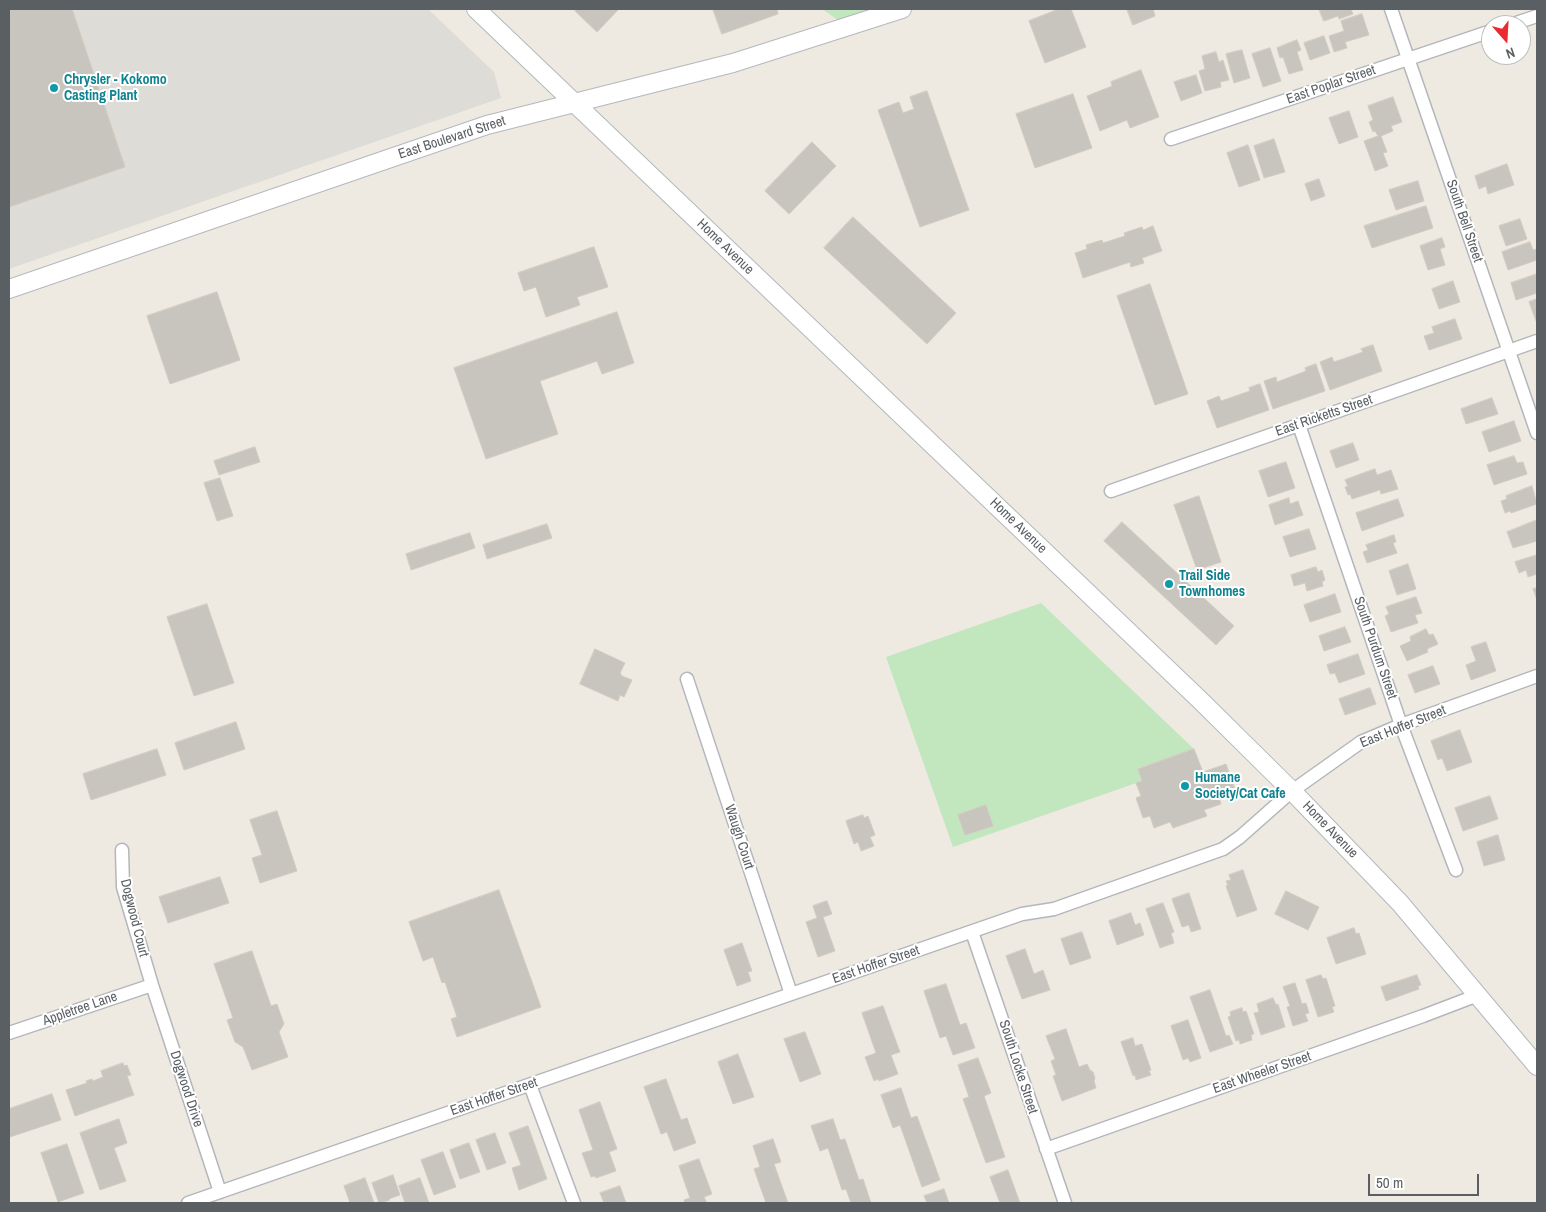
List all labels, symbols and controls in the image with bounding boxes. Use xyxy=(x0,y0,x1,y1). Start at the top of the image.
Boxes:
north arrow xyxy=(1481,15,1531,65)
text: N xyxy=(1504,43,1517,63)
street label: East Poplar Street xyxy=(1284,62,1378,108)
place label: Chrysler - Kokomo Casting Plant xyxy=(64,72,167,104)
marker: Chrysler - Kokomo Casting Plant xyxy=(48,82,60,94)
street label: East Boulevard Street xyxy=(396,113,508,163)
street label: South Bell Street xyxy=(1442,178,1486,264)
street label: Home Avenue xyxy=(693,216,757,278)
street label: East Ricketts Street xyxy=(1273,392,1375,440)
street label: Home Avenue xyxy=(986,495,1050,557)
place label: Trail Side Townhomes xyxy=(1179,568,1245,600)
marker: Trail Side Townhomes xyxy=(1163,578,1175,590)
street label: South Purdum Street xyxy=(1350,595,1400,701)
street label: East Hoffer Street xyxy=(1358,702,1448,752)
place label: Humane Society/Cat Cafe xyxy=(1195,770,1286,802)
marker: Humane Society/Cat Cafe xyxy=(1179,780,1191,792)
street label: Home Avenue xyxy=(1299,798,1361,862)
street label: Waugh Court xyxy=(721,802,757,872)
street label: Dogwood Court xyxy=(116,877,152,959)
street label: East Hoffer Street xyxy=(830,942,922,988)
street label: Appletree Lane xyxy=(40,988,120,1030)
street label: South Locke Street xyxy=(995,1018,1041,1116)
street label: East Wheeler Street xyxy=(1211,1048,1313,1098)
street label: Dogwood Drive xyxy=(166,1049,206,1129)
street label: East Hoffer Street xyxy=(448,1074,540,1120)
scale bar xyxy=(1371,1164,1482,1196)
text: 50 m xyxy=(1376,1172,1403,1193)

